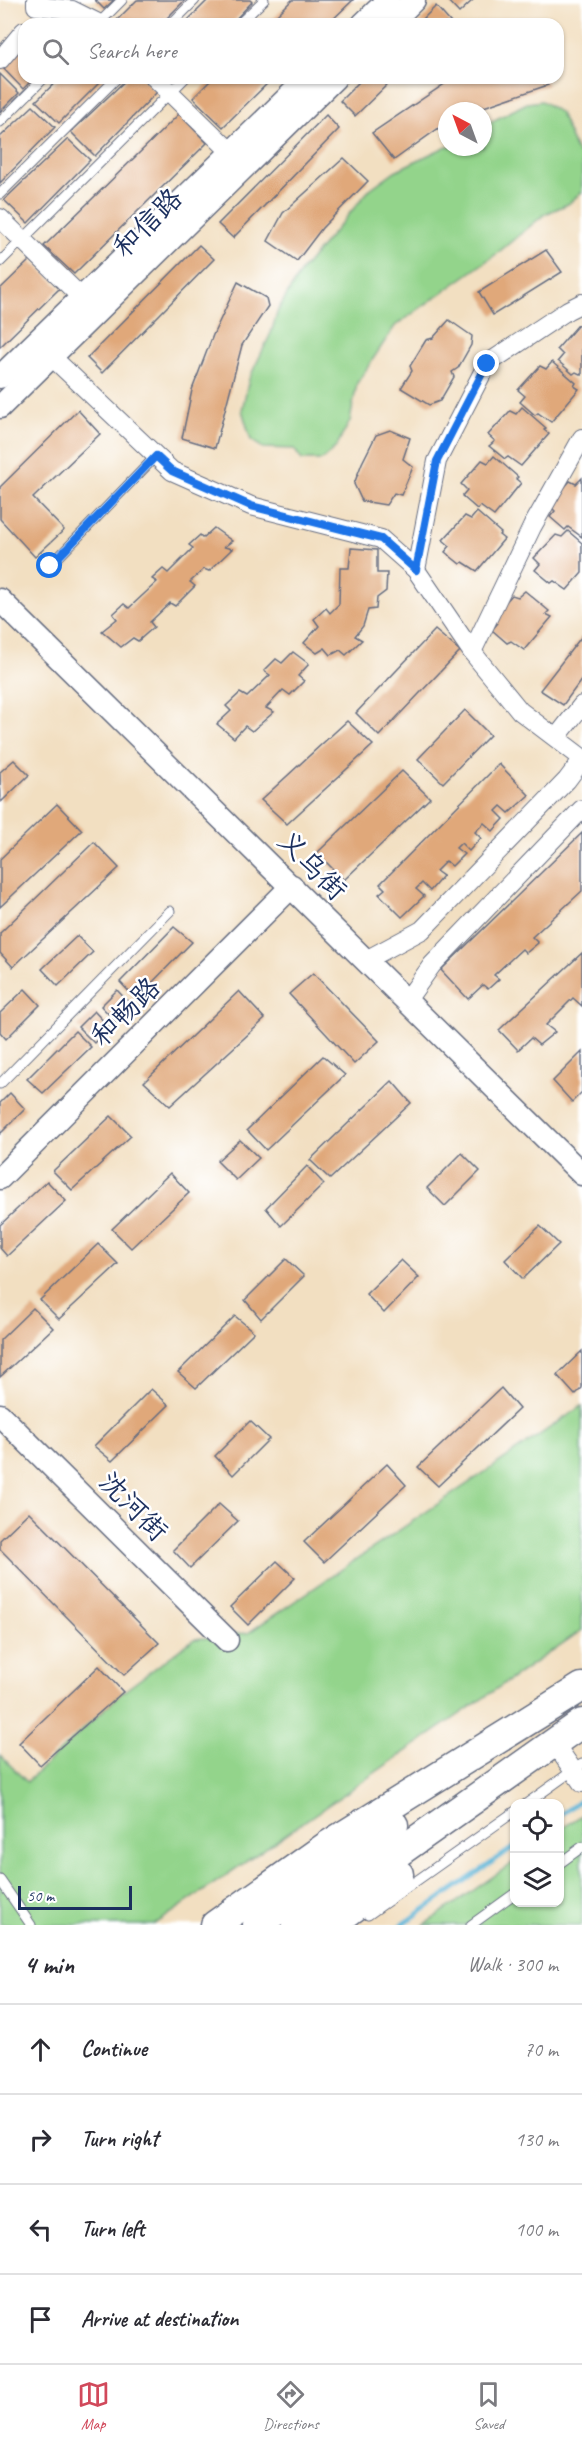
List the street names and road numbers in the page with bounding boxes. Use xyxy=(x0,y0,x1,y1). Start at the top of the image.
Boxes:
street label: 和信路 xyxy=(105,180,189,264)
street label: 义乌街 xyxy=(271,823,355,907)
street label: 和畅路 xyxy=(83,969,167,1053)
street label: 沈河街 xyxy=(92,1464,176,1548)

